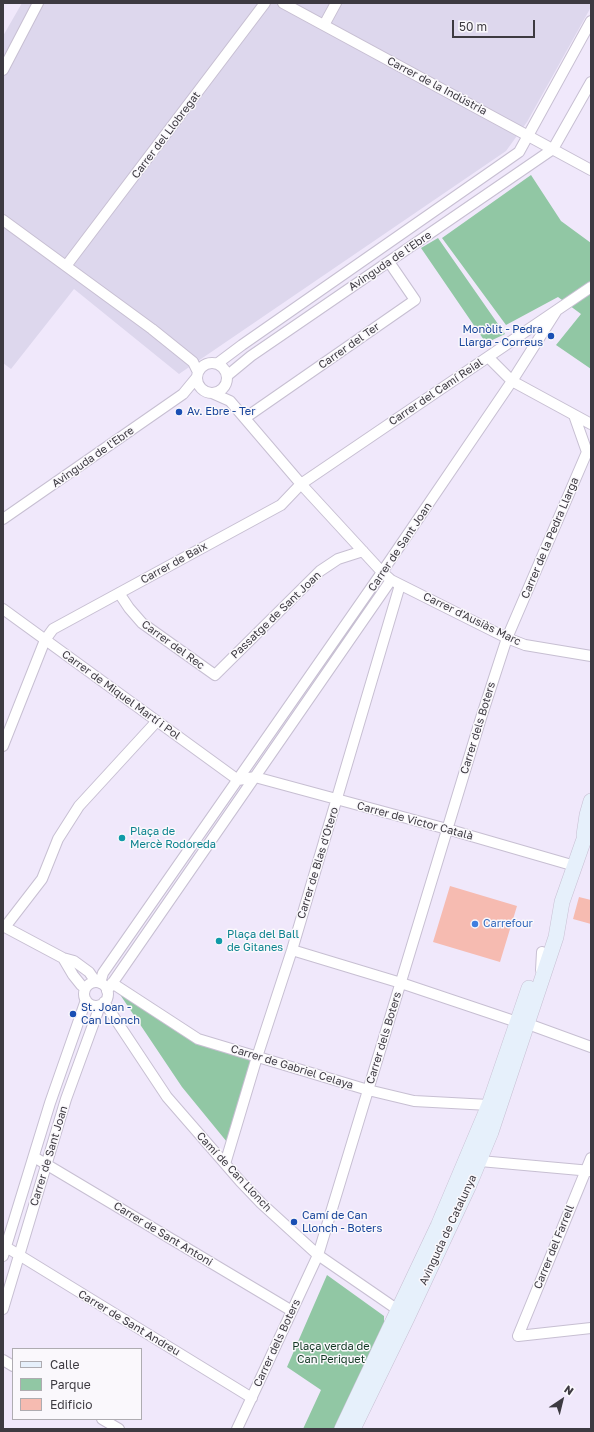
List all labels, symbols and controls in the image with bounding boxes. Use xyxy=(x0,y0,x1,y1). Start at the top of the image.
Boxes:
scale bar xyxy=(454,12,537,38)
text: 50 m xyxy=(459,19,487,34)
street label: Carrer de la Indústria xyxy=(385,54,489,118)
street label: Carrer del Llobregat xyxy=(129,89,203,181)
street label: Avinguda de l'Ebre xyxy=(346,228,434,294)
street label: Carrer del Ter xyxy=(316,320,382,372)
place label: Monòlit - Pedra Llarga - Correus xyxy=(459,323,543,349)
marker: Monòlit - Pedra Llarga - Correus xyxy=(546,331,556,341)
street label: Carrer del Camí Reial xyxy=(386,356,486,428)
place label: Av. Ebre - Ter xyxy=(187,405,255,419)
marker: Av. Ebre - Ter xyxy=(174,407,184,417)
street label: Avinguda de l'Ebre xyxy=(49,424,137,490)
street label: Carrer de la Pedra Llarga xyxy=(518,475,582,601)
street label: Carrer de Sant Joan xyxy=(365,500,435,594)
street label: Carrer de Baix xyxy=(138,539,210,587)
street label: Passatge de Sant Joan xyxy=(228,569,324,661)
street label: Carrer d'Ausiàs Marc xyxy=(421,590,523,648)
street label: Carrer del Rec xyxy=(139,618,207,672)
street label: Carrer de Miquel Martí i Pol xyxy=(59,648,183,742)
street label: Carrer dels Boters xyxy=(458,680,498,776)
street label: Carrer de Victor Català xyxy=(355,799,475,843)
street label: Carrer de Blas d'Otero xyxy=(295,806,341,920)
place label: Plaça de Mercè Rodoreda xyxy=(130,825,216,851)
marker: Plaça de Mercè Rodoreda xyxy=(117,833,127,843)
place label: Carrefour xyxy=(483,917,533,931)
marker: Carrefour xyxy=(470,919,480,929)
place label: Plaça del Ball de Gitanes xyxy=(227,928,299,954)
marker: Plaça del Ball de Gitanes xyxy=(214,936,224,946)
street label: Carrer dels Boters xyxy=(364,990,404,1086)
place label: St. Joan - Can Llonch xyxy=(81,1001,140,1027)
marker: St. Joan - Can Llonch xyxy=(68,1009,78,1019)
street label: Carrer de Gabriel Celaya xyxy=(229,1042,355,1092)
street label: Carrer de Sant Joan xyxy=(27,1104,71,1208)
street label: Camí de Can Llonch xyxy=(194,1129,274,1215)
street label: Avinguda de Catalunya xyxy=(417,1173,479,1287)
street label: Carrer de Sant Antoni xyxy=(111,1199,215,1269)
street label: Carrer del Farrell xyxy=(531,1203,577,1291)
place label: Camí de Can Llonch - Boters xyxy=(302,1209,382,1235)
marker: Camí de Can Llonch - Boters xyxy=(289,1217,299,1227)
street label: Carrer de Sant Andreu xyxy=(76,1287,182,1359)
street label: Carrer dels Boters xyxy=(251,1297,303,1389)
park label: Plaça verda de Can Periquet xyxy=(292,1340,370,1366)
legend xyxy=(12,1348,142,1420)
text: Calle xyxy=(50,1357,79,1372)
text: Parque xyxy=(50,1377,91,1392)
north arrow xyxy=(542,1380,582,1420)
text: N xyxy=(562,1382,576,1397)
text: Edificio xyxy=(50,1397,92,1412)

